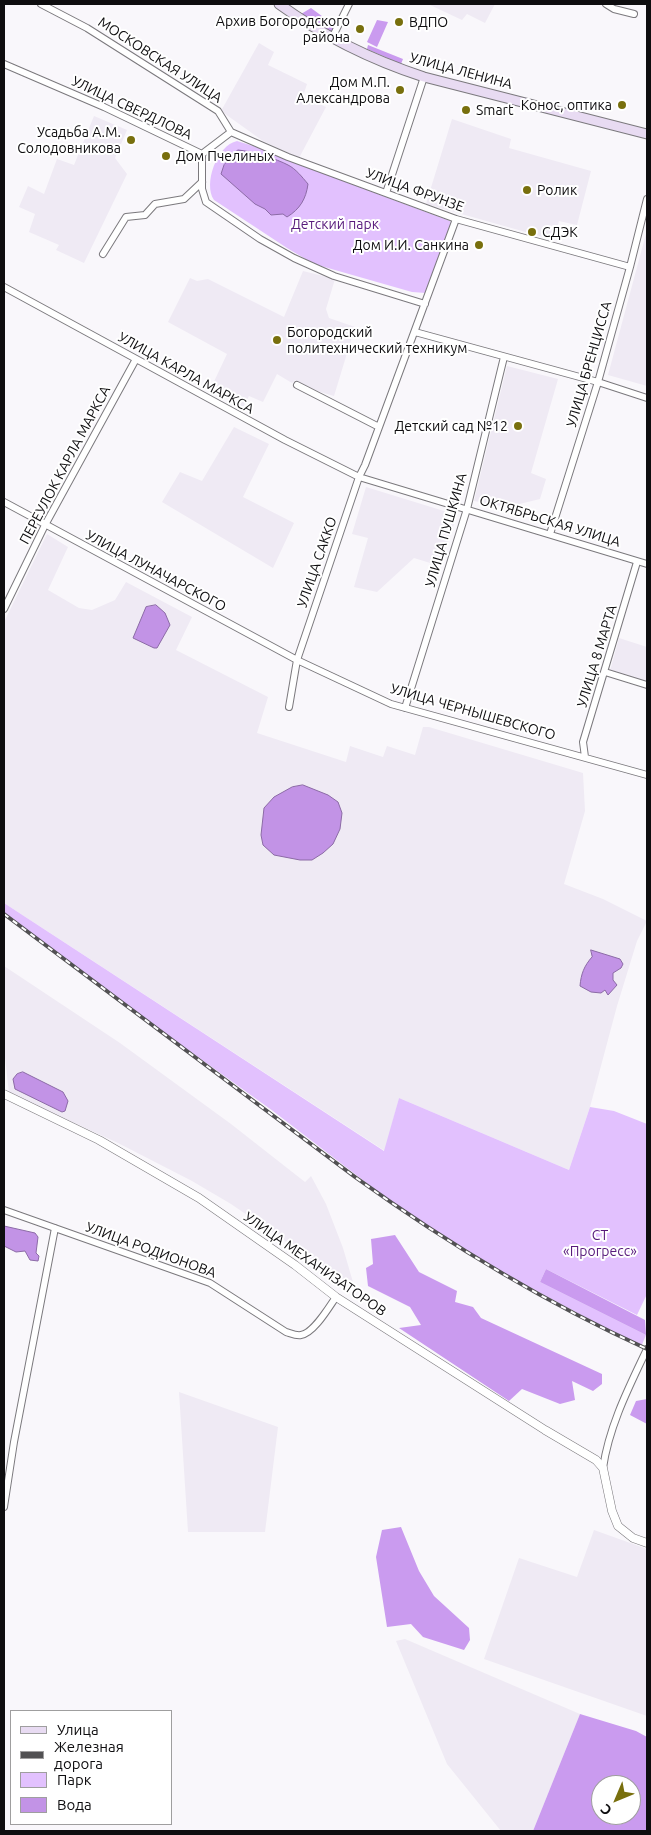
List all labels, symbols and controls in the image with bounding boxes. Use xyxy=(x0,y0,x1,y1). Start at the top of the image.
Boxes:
place label: Архив Богородского района xyxy=(216,13,350,46)
street label: МОСКОВСКАЯ УЛИЦА xyxy=(95,14,225,106)
place label: ВДПО xyxy=(409,14,448,30)
marker: ВДПО xyxy=(393,16,405,28)
marker: Архив Богородского района xyxy=(354,23,366,35)
street label: УЛИЦА ЛЕНИНА xyxy=(408,49,514,93)
street label: УЛИЦА СВЕРДЛОВА xyxy=(69,73,195,143)
place label: Дом М.П. Александрова xyxy=(296,74,390,106)
marker: Дом М.П. Александрова xyxy=(394,84,406,96)
place label: Конос, оптика xyxy=(521,97,612,113)
marker: Конос, оптика xyxy=(616,99,628,111)
place label: Smart xyxy=(476,102,513,118)
marker: Smart xyxy=(460,104,472,116)
place label: Усадьба А.М. Солодовникова xyxy=(17,124,121,156)
marker: Усадьба А.М. Солодовникова xyxy=(125,134,137,146)
place label: Дом Пчелиных xyxy=(176,148,274,164)
marker: Дом Пчелиных xyxy=(160,150,172,162)
street label: УЛИЦА ФРУНЗЕ xyxy=(364,164,466,216)
place label: Ролик xyxy=(537,182,577,198)
marker: Ролик xyxy=(521,184,533,196)
park label: Детский парк xyxy=(291,216,379,232)
place label: СДЭК xyxy=(542,224,578,240)
marker: СДЭК xyxy=(526,226,538,238)
place label: Дом И.И. Санкина xyxy=(353,237,469,253)
marker: Дом И.И. Санкина xyxy=(473,239,485,251)
street label: УЛИЦА БРЕНЦИССА xyxy=(563,299,615,429)
place label: Богородский политехнический техникум xyxy=(287,324,467,357)
street label: УЛИЦА КАРЛА МАРКСА xyxy=(115,329,257,417)
marker: Богородский политехнический техникум xyxy=(271,334,283,346)
street label: ПЕРЕУЛОК КАРЛА МАРКСА xyxy=(16,383,114,547)
place label: Детский сад №12 xyxy=(394,418,508,434)
marker: Детский сад №12 xyxy=(512,420,524,432)
street label: УЛИЦА ПУШКИНА xyxy=(422,471,470,589)
street label: ОКТЯБРЬСКАЯ УЛИЦА xyxy=(478,492,622,550)
street label: УЛИЦА САККО xyxy=(294,514,340,610)
street label: УЛИЦА ЛУНАЧАРСКОГО xyxy=(83,527,229,615)
street label: УЛИЦА 8 МАРТА xyxy=(573,603,621,709)
street label: УЛИЦА ЧЕРНЫШЕВСКОГО xyxy=(388,680,558,744)
street label: УЛИЦА МЕХАНИЗАТОРОВ xyxy=(241,1208,389,1320)
street label: УЛИЦА РОДИОНОВА xyxy=(83,1219,219,1281)
park label: СТ «Прогресс» xyxy=(563,1227,637,1260)
legend xyxy=(10,1710,172,1825)
text: Улица xyxy=(57,1721,99,1738)
text: Железная дорога xyxy=(54,1738,124,1772)
text: Парк xyxy=(57,1771,92,1788)
north arrow xyxy=(591,1775,641,1825)
text: Вода xyxy=(57,1796,92,1813)
text: С xyxy=(597,1801,615,1819)

